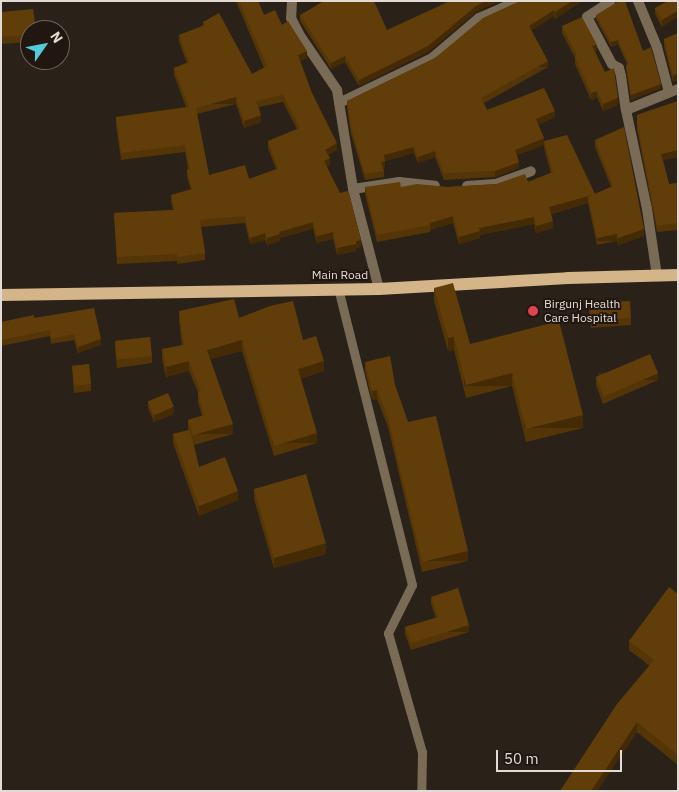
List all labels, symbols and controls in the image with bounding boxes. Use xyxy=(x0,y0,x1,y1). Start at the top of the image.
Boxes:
north arrow xyxy=(20,20,70,70)
text: N xyxy=(46,28,67,47)
street label: Main Road xyxy=(312,268,368,282)
place label: Birgunj Health Care Hospital xyxy=(544,297,620,325)
marker: Birgunj Health Care Hospital xyxy=(526,304,540,318)
scale bar xyxy=(499,740,625,772)
text: 50 m xyxy=(504,749,539,768)

